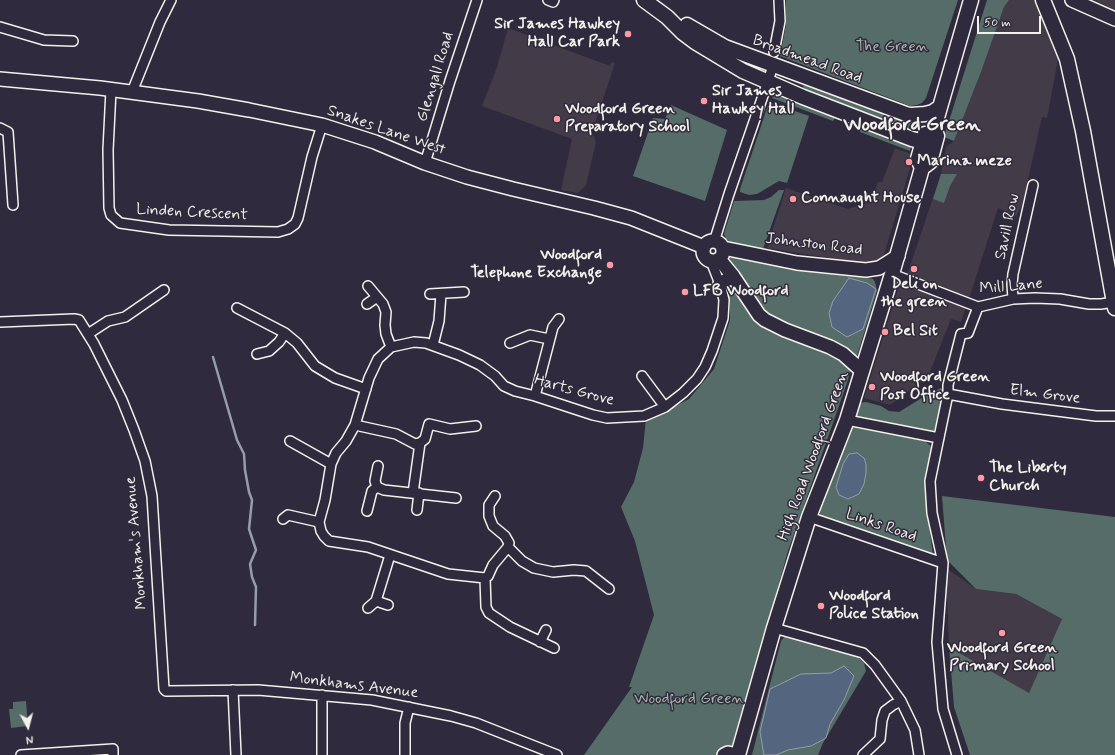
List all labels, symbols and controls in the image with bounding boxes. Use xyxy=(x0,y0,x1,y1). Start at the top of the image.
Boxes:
scale bar xyxy=(979,8,1043,34)
place label: Sir James Hawkey Hall Car Park xyxy=(494,15,620,53)
text: 50 m xyxy=(984,15,1011,31)
marker: Sir James Hawkey Hall Car Park xyxy=(623,29,633,39)
street label: Glengall Road xyxy=(413,30,459,124)
street label: Broadmead Road xyxy=(750,31,864,89)
park label: The Green xyxy=(856,38,928,58)
place label: Sir James Hawkey Hall xyxy=(712,82,794,120)
marker: Sir James Hawkey Hall xyxy=(699,96,709,106)
place label: Woodford Green Preparatory School xyxy=(565,100,690,138)
street label: Snakes Lane West xyxy=(324,102,448,160)
marker: Woodford Green Preparatory School xyxy=(552,114,562,124)
district label: Woodford Green xyxy=(843,114,981,138)
place label: Marina meze xyxy=(917,152,1012,172)
marker: Marina meze xyxy=(904,157,914,167)
place label: Connaught House xyxy=(801,189,921,209)
street label: Savill Row xyxy=(992,192,1024,262)
marker: Connaught House xyxy=(788,194,798,204)
street label: Linden Crescent xyxy=(136,200,248,226)
street label: Johnston Road xyxy=(764,230,864,260)
place label: Woodford Telephone Exchange xyxy=(470,246,602,284)
marker: Woodford Telephone Exchange xyxy=(605,260,615,270)
marker: Deli on the green xyxy=(909,264,919,274)
place label: Deli on the green xyxy=(881,275,947,313)
street label: Mill Lane xyxy=(979,275,1043,299)
place label: LFB Woodford xyxy=(693,282,789,302)
marker: LFB Woodford xyxy=(680,287,690,297)
place label: Bel Sit xyxy=(893,322,938,342)
marker: Bel Sit xyxy=(880,327,890,337)
street label: High Road Woodford Green xyxy=(774,368,854,544)
place label: Woodford Green Post Office xyxy=(880,368,990,406)
street label: Harts Grove xyxy=(532,371,616,411)
street label: Elm Grove xyxy=(1009,381,1081,409)
marker: Woodford Green Post Office xyxy=(867,382,877,392)
place label: The Liberty Church xyxy=(989,459,1067,497)
marker: The Liberty Church xyxy=(976,473,986,483)
street label: Monkham's Avenue xyxy=(122,476,152,610)
street label: Links Road xyxy=(843,505,919,547)
place label: Woodford Police Station xyxy=(829,587,919,625)
marker: Woodford Police Station xyxy=(816,601,826,611)
marker: Woodford Green Primary School xyxy=(997,628,1007,638)
place label: Woodford Green Primary School xyxy=(947,639,1057,677)
street label: Monkhams Avenue xyxy=(289,669,419,703)
park label: Woodford Green xyxy=(634,690,744,710)
north arrow xyxy=(8,707,48,747)
text: N xyxy=(25,732,34,746)

